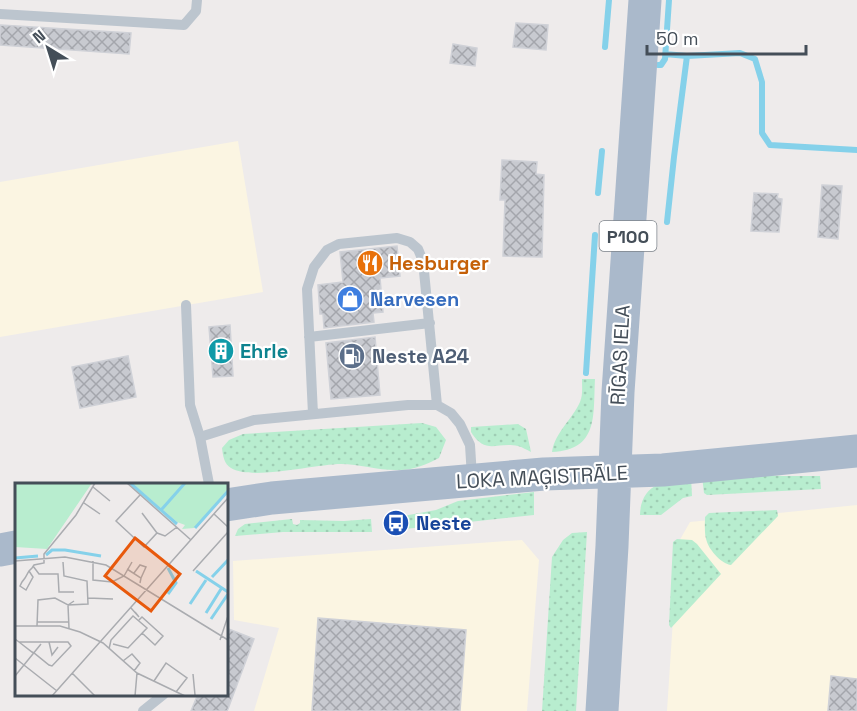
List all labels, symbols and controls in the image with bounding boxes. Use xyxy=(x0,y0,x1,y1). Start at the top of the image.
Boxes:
north arrow xyxy=(18,18,78,78)
scale bar xyxy=(647,18,806,56)
text: N xyxy=(28,25,50,48)
text: 50 m xyxy=(656,27,698,50)
road number: P100 xyxy=(600,221,656,251)
restaurant icon: Hesburger xyxy=(355,248,385,278)
place label: Hesburger xyxy=(389,250,489,276)
shop icon: Narvesen xyxy=(335,284,365,314)
place label: Narvesen xyxy=(370,286,459,312)
street label: RĪGAS IELA xyxy=(604,304,636,406)
building icon: Ehrle xyxy=(206,336,236,366)
place label: Ehrle xyxy=(240,338,288,364)
fuel station icon: Neste A24 xyxy=(337,341,367,371)
place label: Neste A24 xyxy=(372,343,470,369)
street label: LOKA MAĢISTRĀLE xyxy=(455,460,629,494)
inset map xyxy=(15,483,228,696)
bus stop icon: Neste xyxy=(381,508,411,538)
place label: Neste xyxy=(416,510,472,536)

